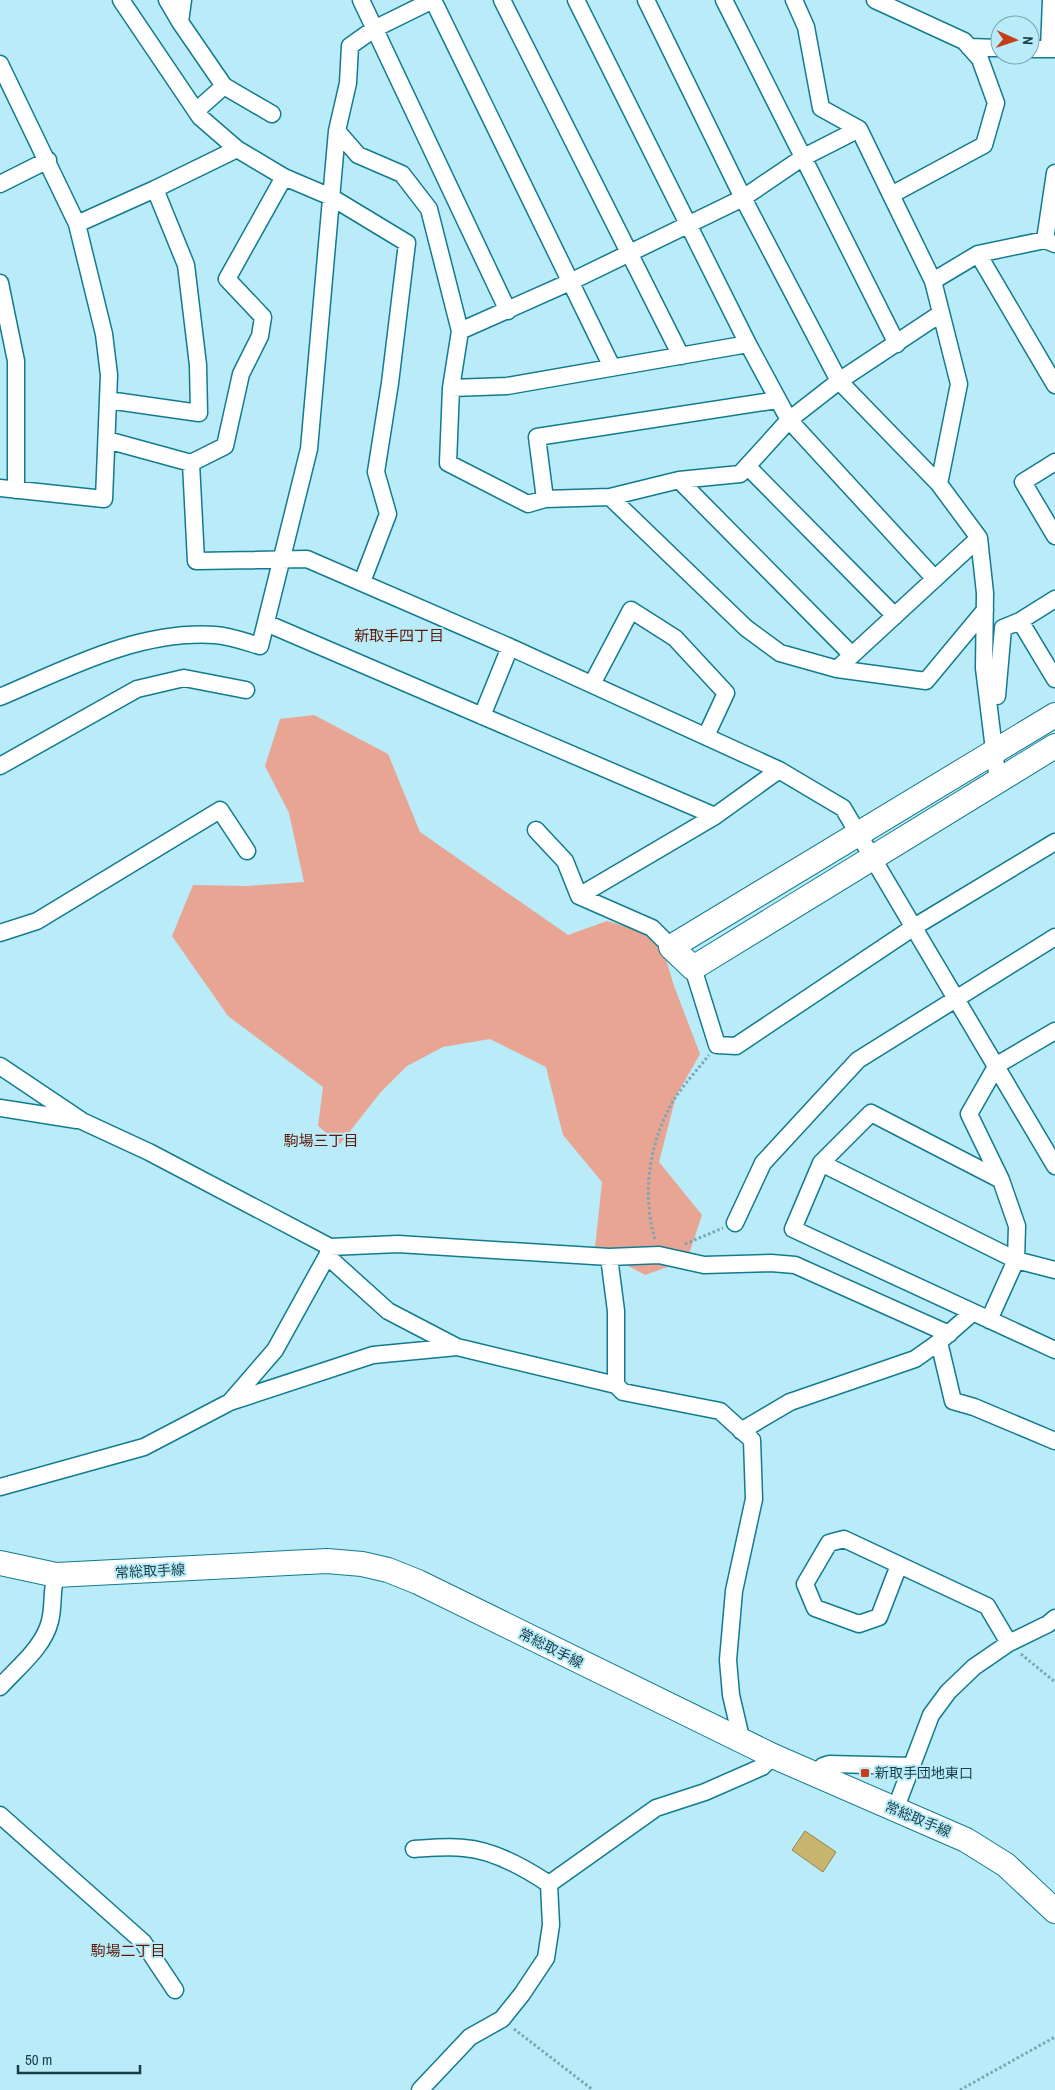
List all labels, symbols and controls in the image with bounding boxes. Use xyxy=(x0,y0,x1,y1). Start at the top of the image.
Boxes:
north arrow xyxy=(990,15,1040,65)
text: N xyxy=(1019,36,1037,45)
district label: 新取手四丁目 xyxy=(354,625,444,646)
district label: 駒場三丁目 xyxy=(283,1130,359,1151)
street label: 常総取手線 xyxy=(115,1560,185,1582)
street label: 常総取手線 xyxy=(516,1624,586,1672)
place label: 新取手団地東口 xyxy=(875,1764,973,1782)
marker: 新取手団地東口 xyxy=(859,1767,871,1779)
street label: 常総取手線 xyxy=(882,1797,954,1841)
district label: 駒場二丁目 xyxy=(90,1940,166,1961)
scale bar xyxy=(18,2042,140,2074)
text: 50 m xyxy=(25,2049,52,2070)

